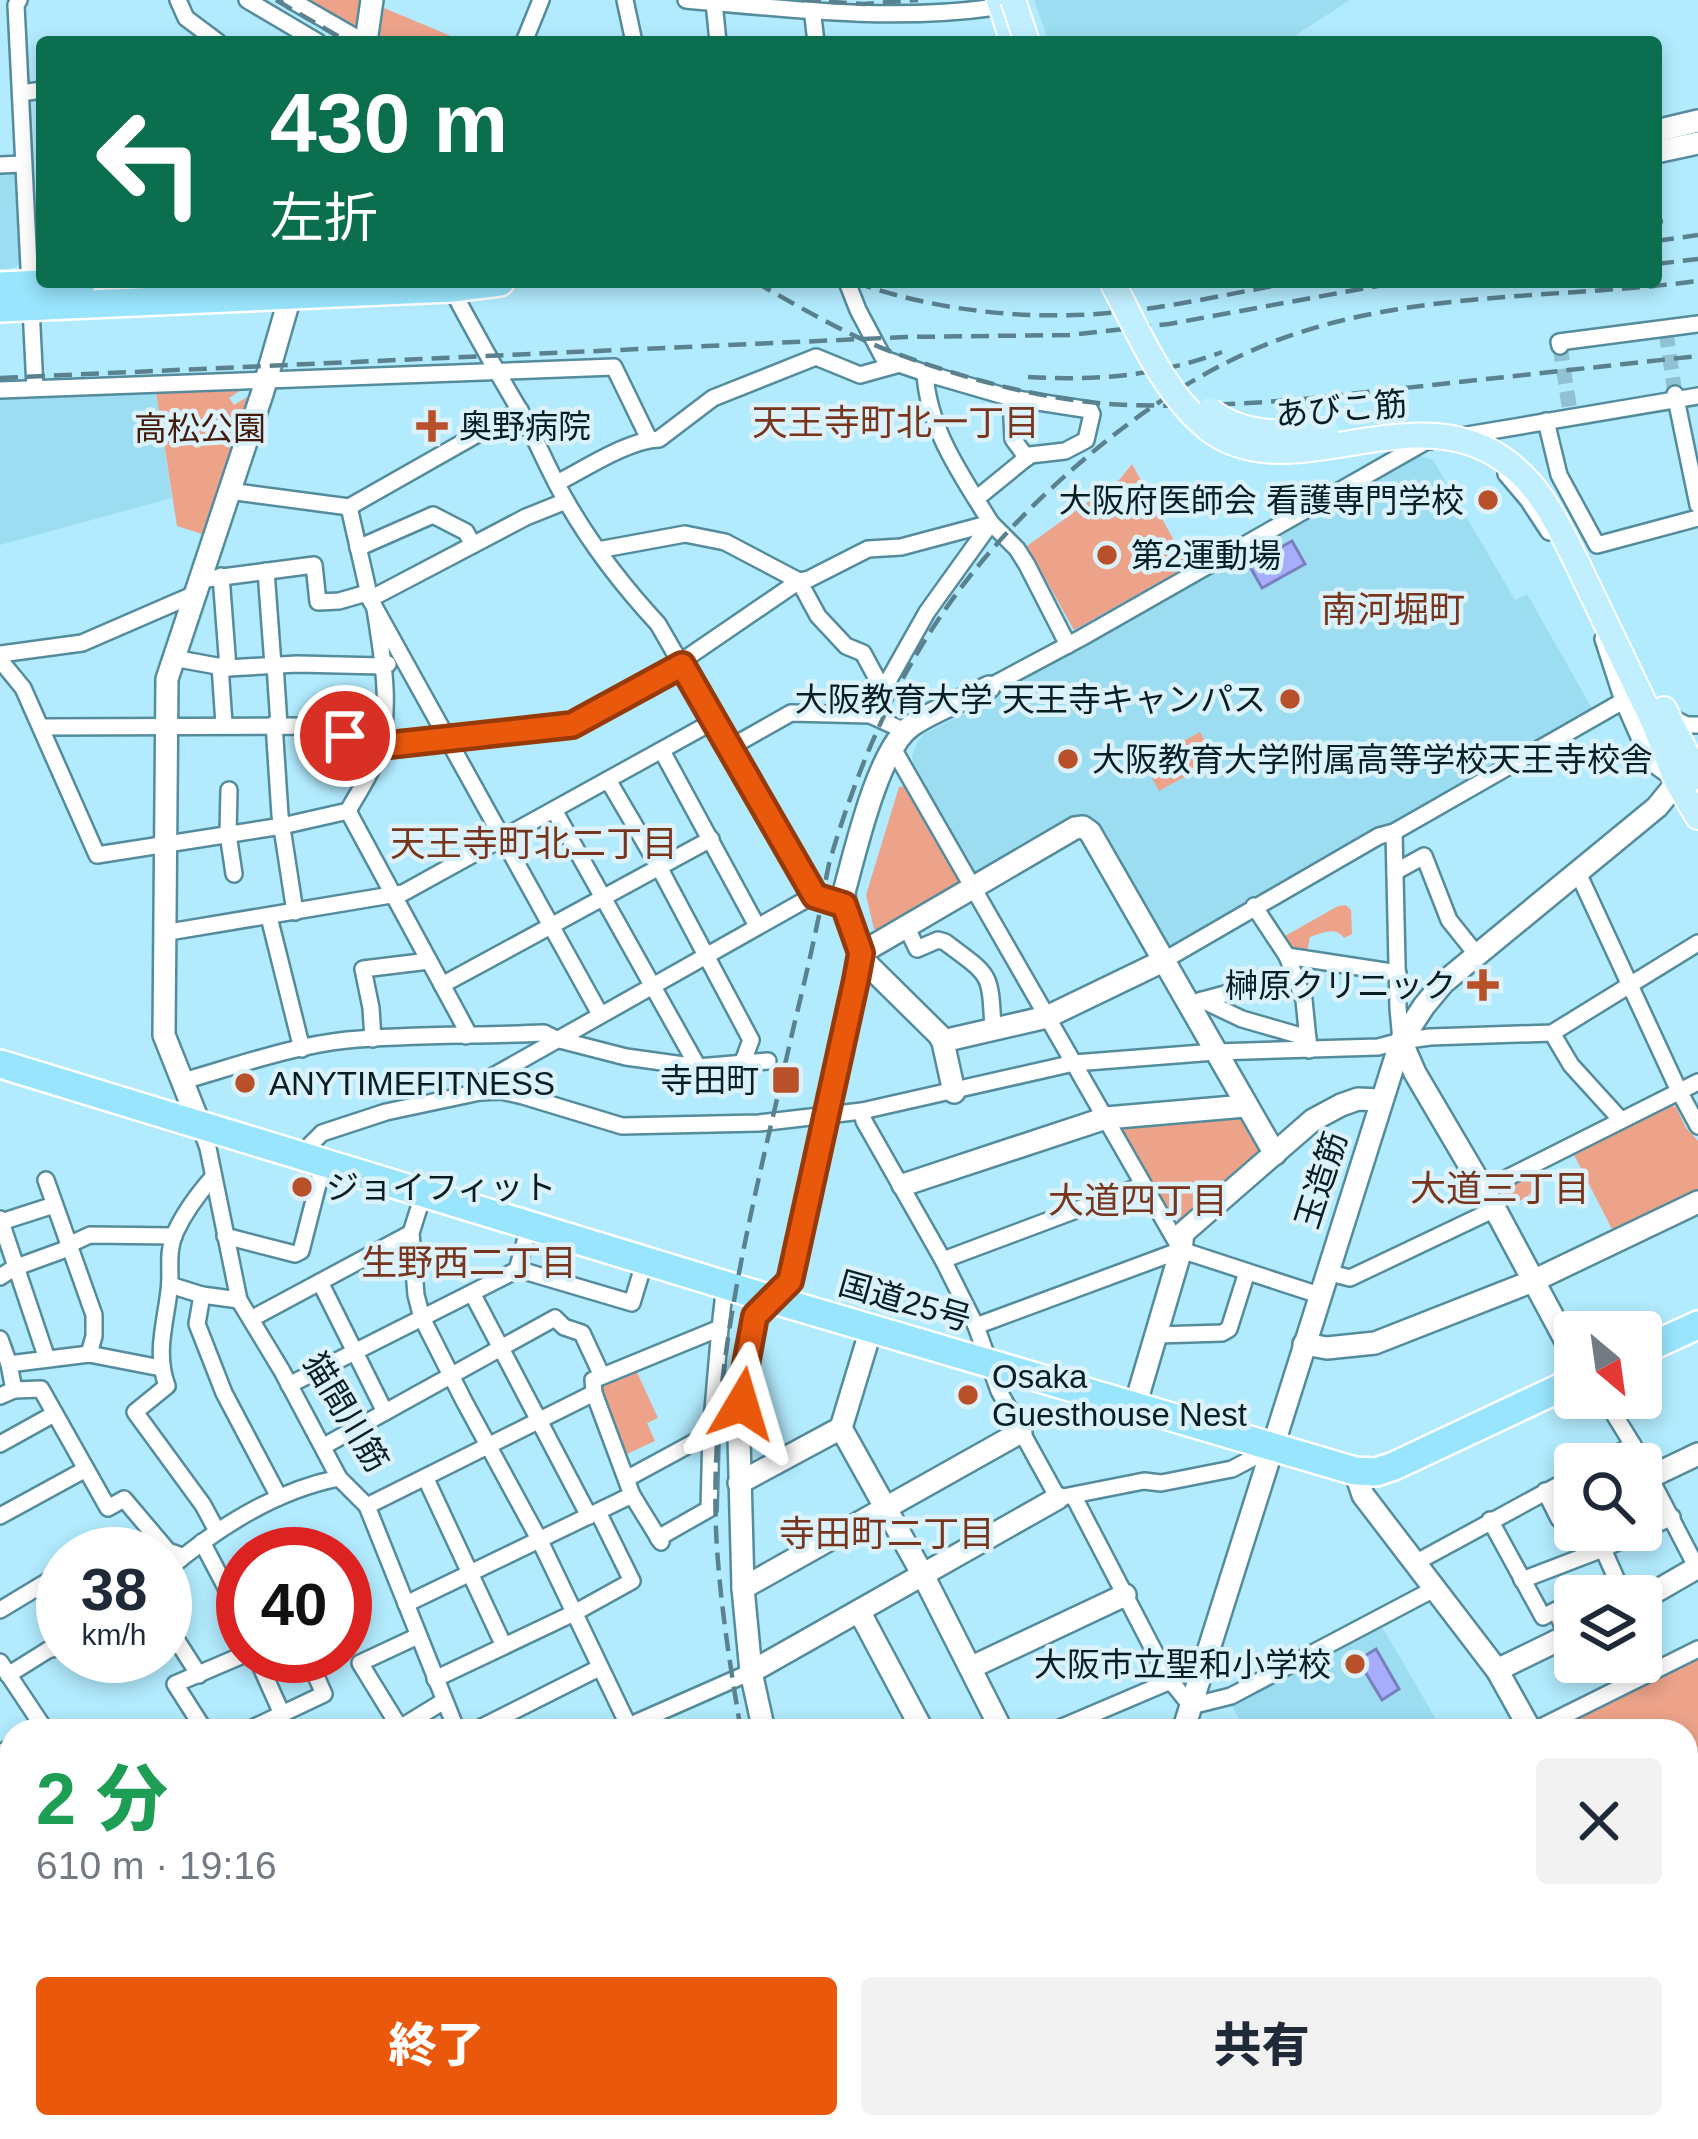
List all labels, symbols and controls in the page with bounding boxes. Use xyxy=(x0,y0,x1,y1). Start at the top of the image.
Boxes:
text: 430 m xyxy=(270,76,508,170)
icon: left xyxy=(72,84,228,240)
text: 左折 xyxy=(270,188,378,248)
street label: あびこ筋 xyxy=(1274,385,1408,433)
district label: 天王寺町北一丁目 xyxy=(752,402,1040,443)
place label: 奥野病院 xyxy=(459,408,591,445)
park label: 高松公園 xyxy=(134,410,266,447)
marker: 奥野病院 xyxy=(416,410,448,442)
place label: 大阪府医師会 看護専門学校 xyxy=(1059,482,1464,519)
marker: 大阪府医師会 看護専門学校 xyxy=(1475,487,1501,513)
place label: 第2運動場 xyxy=(1131,537,1281,574)
marker: 第2運動場 xyxy=(1094,542,1120,568)
district label: 南河堀町 xyxy=(1321,589,1465,630)
place label: 大阪教育大学 天王寺キャンパス xyxy=(795,681,1266,718)
pin xyxy=(294,685,396,787)
marker: 大阪教育大学 天王寺キャンパス xyxy=(1277,686,1303,712)
icon: arrive xyxy=(312,703,378,769)
place label: 大阪教育大学附属高等学校天王寺校舎 xyxy=(1092,741,1653,778)
marker: 大阪教育大学附属高等学校天王寺校舎 xyxy=(1055,746,1081,772)
district label: 天王寺町北二丁目 xyxy=(390,823,678,864)
place label: 榊原クリニック xyxy=(1225,967,1456,1004)
marker: 榊原クリニック xyxy=(1467,969,1499,1001)
place label: 寺田町 xyxy=(660,1062,759,1099)
marker: 寺田町 xyxy=(770,1064,802,1096)
place label: ANYTIMEFITNESS xyxy=(269,1065,555,1102)
marker: ANYTIMEFITNESS xyxy=(232,1070,258,1096)
street label: 玉造筋 xyxy=(1288,1127,1354,1233)
district label: 大道三丁目 xyxy=(1410,1168,1590,1209)
place label: ジョイフィット xyxy=(326,1169,556,1206)
marker: ジョイフィット xyxy=(289,1174,315,1200)
district label: 大道四丁目 xyxy=(1048,1180,1228,1221)
district label: 生野西二丁目 xyxy=(361,1242,577,1283)
street label: 国道25号 xyxy=(835,1265,975,1337)
north arrow xyxy=(1554,1311,1662,1419)
map controls xyxy=(1554,1311,1662,1683)
position arrow xyxy=(679,1341,805,1467)
street label: 猫間川筋 xyxy=(296,1346,396,1478)
place label: Osaka Guesthouse Nest xyxy=(992,1358,1247,1433)
marker: Osaka Guesthouse Nest xyxy=(955,1382,981,1408)
button: search xyxy=(1554,1443,1662,1551)
district label: 寺田町二丁目 xyxy=(779,1513,995,1554)
speed limit sign: 40 xyxy=(216,1527,372,1683)
text: 38 xyxy=(81,1556,147,1623)
button: layers xyxy=(1554,1575,1662,1683)
text: km/h xyxy=(81,1618,147,1651)
place label: 大阪市立聖和小学校 xyxy=(1034,1646,1331,1683)
marker: 大阪市立聖和小学校 xyxy=(1342,1651,1368,1677)
button: close xyxy=(1536,1758,1662,1884)
text: 2 分 xyxy=(36,1759,168,1839)
text: 610 m · 19:16 xyxy=(36,1844,277,1887)
button: 終了 xyxy=(36,1977,837,2115)
button: 共有 xyxy=(861,1977,1662,2115)

